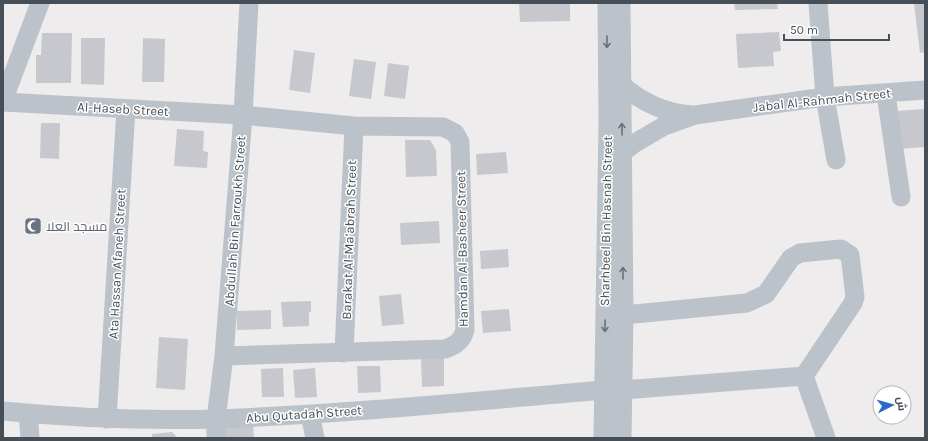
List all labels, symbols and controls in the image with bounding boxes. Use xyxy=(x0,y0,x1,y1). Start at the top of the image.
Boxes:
scale bar xyxy=(784,16,889,42)
text: 50 m xyxy=(790,23,818,37)
one-way arrow xyxy=(603,35,611,48)
street label: Jabal Al-Rahmah Street xyxy=(752,85,892,115)
street label: Al-Haseb Street xyxy=(77,99,169,119)
one-way arrow xyxy=(618,123,626,136)
street label: Abdullah Bin Farroukh Street xyxy=(222,135,248,307)
street label: Sharhbeel Bin Hasnah Street xyxy=(597,136,615,306)
street label: Barakat Al-Ma’abrah Street xyxy=(339,160,359,320)
street label: Hamdan Al-Basheer Street xyxy=(453,171,471,327)
street label: Ata Hassan Afaneh Street xyxy=(106,188,128,339)
mosque icon: مسجد العلا xyxy=(23,216,43,236)
place label: مسجد العلا xyxy=(46,219,107,234)
one-way arrow xyxy=(619,267,627,280)
one-way arrow xyxy=(601,319,609,332)
north arrow xyxy=(872,385,912,425)
text: ش xyxy=(894,396,909,412)
street label: Abu Qutadah Street xyxy=(246,402,362,426)

